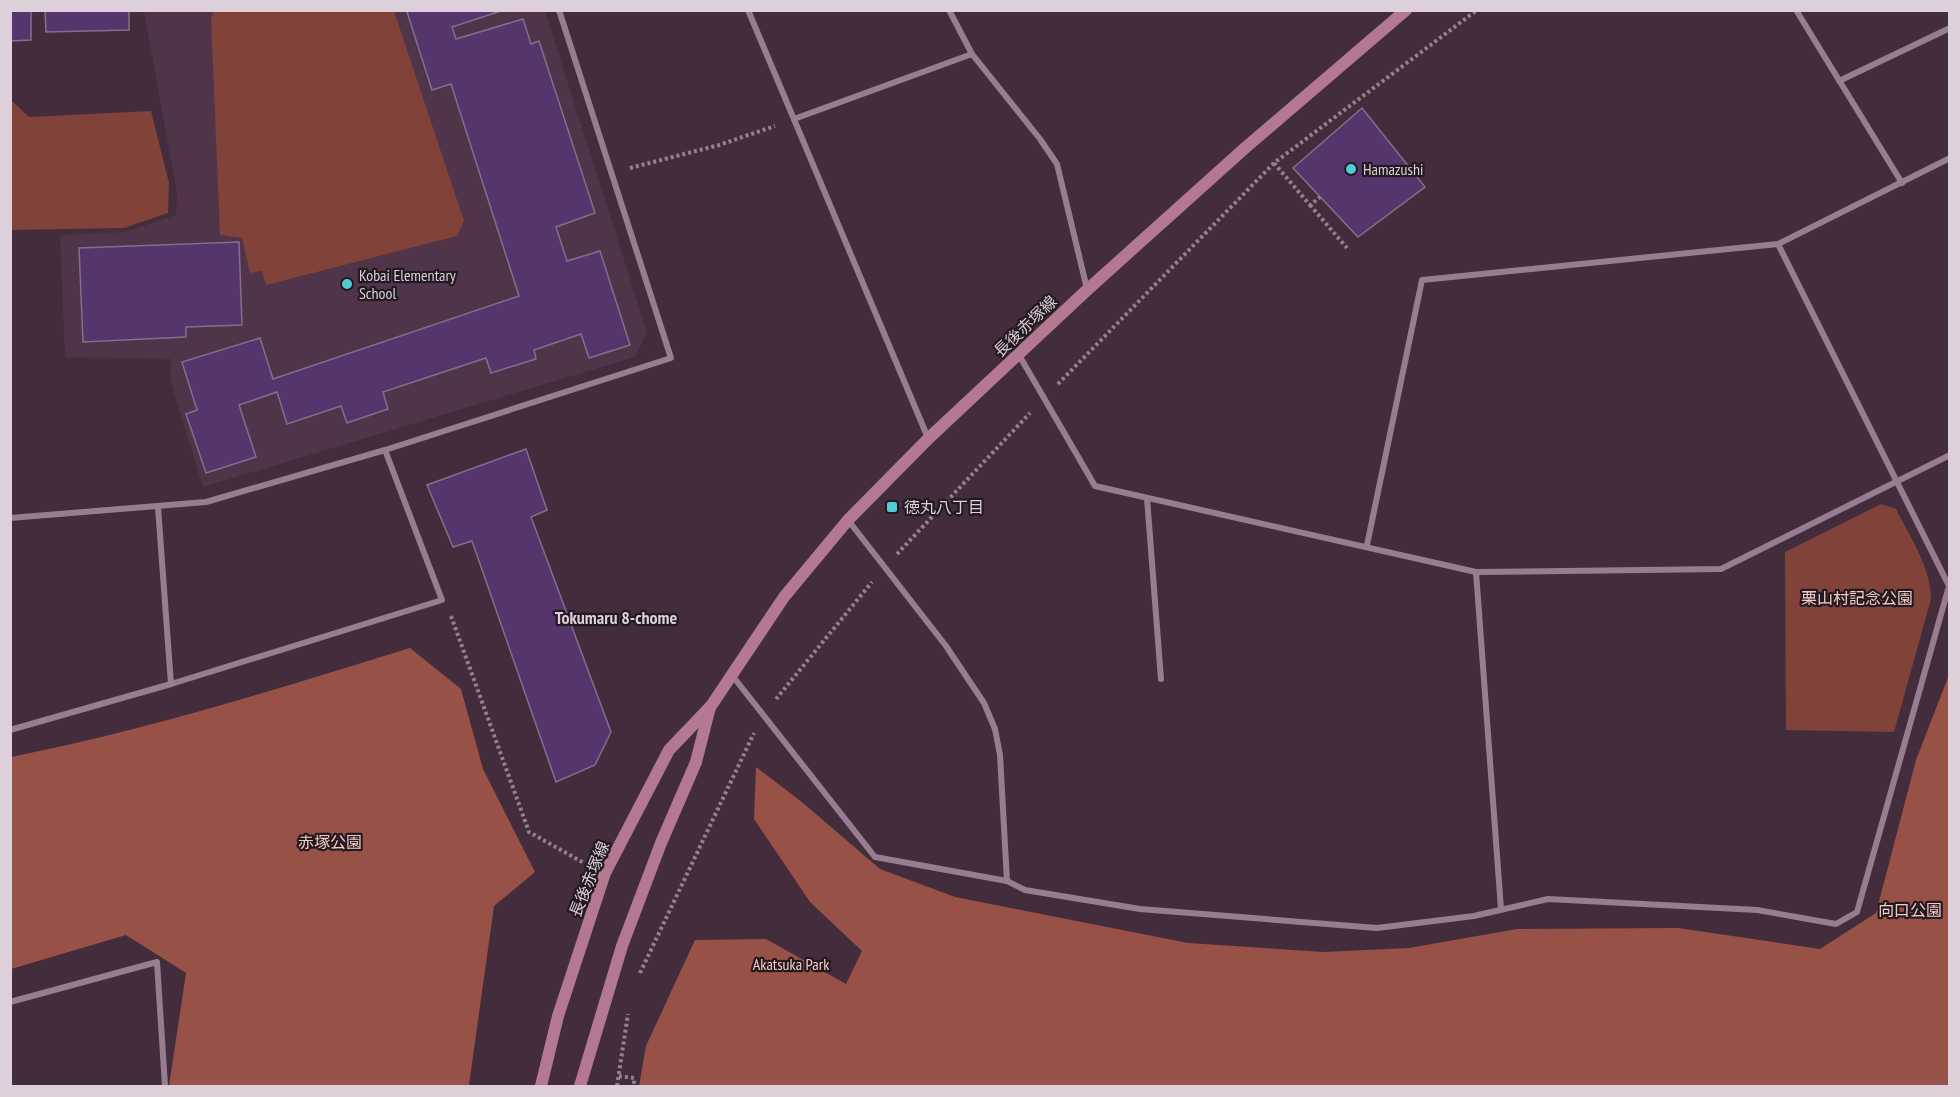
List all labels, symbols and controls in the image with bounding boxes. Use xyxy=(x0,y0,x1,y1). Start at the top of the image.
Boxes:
place label: Hamazushi xyxy=(1363,159,1423,179)
marker: Hamazushi xyxy=(1344,162,1358,176)
place label: Kobai Elementary School xyxy=(359,265,456,303)
marker: Kobai Elementary School xyxy=(340,277,354,291)
street label: 長後赤塚線 xyxy=(989,291,1061,361)
place label: 徳丸八丁目 xyxy=(904,497,984,517)
marker: 徳丸八丁目 xyxy=(885,500,899,514)
park label: 栗山村記念公園 xyxy=(1801,588,1913,608)
district label: Tokumaru 8-chome xyxy=(555,606,678,629)
park label: 赤塚公園 xyxy=(298,832,362,852)
street label: 長後赤塚線 xyxy=(565,838,613,920)
park label: 向口公園 xyxy=(1878,900,1942,920)
park label: Akatsuka Park xyxy=(753,954,830,974)

